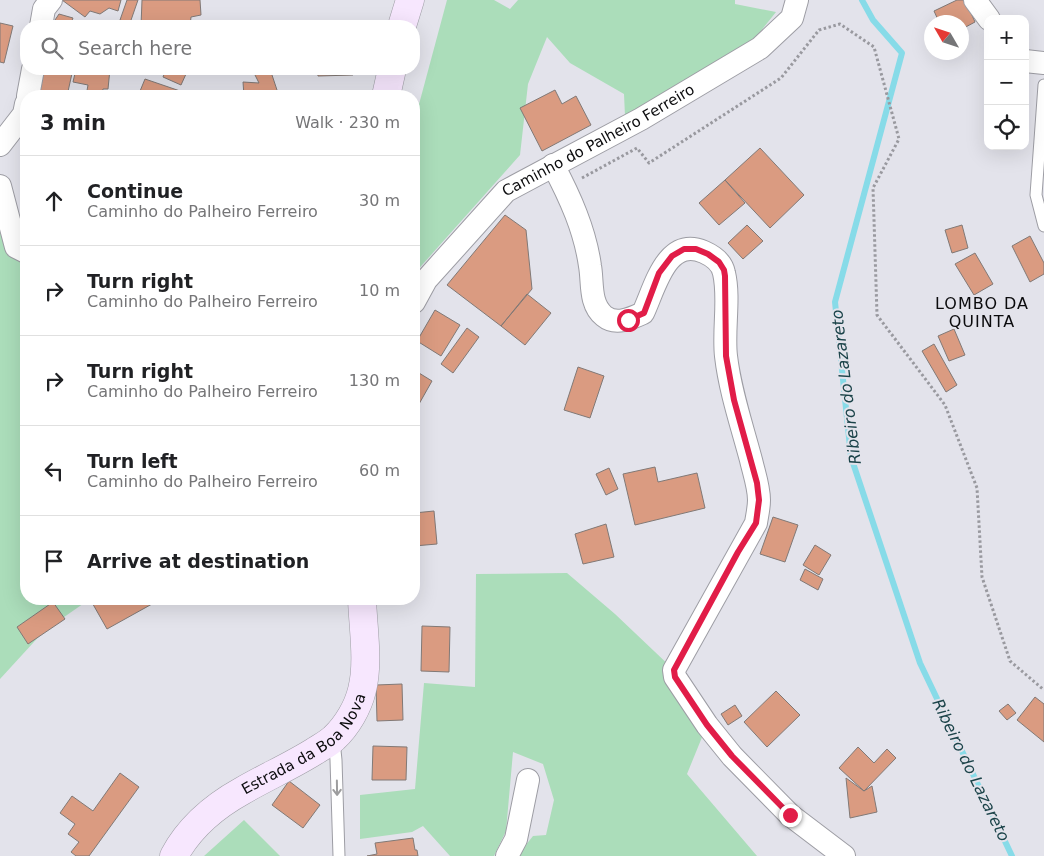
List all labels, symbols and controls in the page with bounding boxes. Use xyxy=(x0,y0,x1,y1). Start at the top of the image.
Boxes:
north arrow xyxy=(924,15,969,60)
map controls xyxy=(984,15,1029,150)
button: + xyxy=(984,15,1029,60)
search box xyxy=(20,20,420,75)
icon: search xyxy=(38,34,66,62)
text: Search here xyxy=(78,37,192,59)
button: − xyxy=(984,60,1029,105)
street label: Caminho do Palheiro Ferreiro xyxy=(499,80,698,200)
button: locate xyxy=(984,105,1029,150)
text: 3 min xyxy=(40,111,106,135)
text: Walk · 230 m xyxy=(295,113,400,132)
text: Continue xyxy=(87,180,183,202)
icon: ahead xyxy=(40,187,68,215)
text: 30 m xyxy=(359,191,400,210)
text: Caminho do Palheiro Ferreiro xyxy=(87,202,318,221)
text: Turn right xyxy=(87,270,193,292)
icon: right xyxy=(40,277,68,305)
text: 10 m xyxy=(359,281,400,300)
text: Caminho do Palheiro Ferreiro xyxy=(87,292,318,311)
district label: LOMBO DA QUINTA xyxy=(935,294,1029,331)
water label: Ribeiro do Lazareto xyxy=(827,308,865,466)
route start xyxy=(617,309,640,332)
text: Turn right xyxy=(87,360,193,382)
icon: right xyxy=(40,367,68,395)
text: 130 m xyxy=(349,371,400,390)
text: Caminho do Palheiro Ferreiro xyxy=(87,382,318,401)
text: Turn left xyxy=(87,450,178,472)
icon: left xyxy=(40,457,68,485)
text: 60 m xyxy=(359,461,400,480)
text: Caminho do Palheiro Ferreiro xyxy=(87,472,318,491)
icon: arrive xyxy=(40,547,68,575)
text: Arrive at destination xyxy=(87,550,309,572)
street label: Estrada da Boa Nova xyxy=(238,691,370,798)
water label: Ribeiro do Lazareto xyxy=(928,696,1014,844)
one-way arrow xyxy=(332,779,342,795)
route end xyxy=(779,804,802,827)

